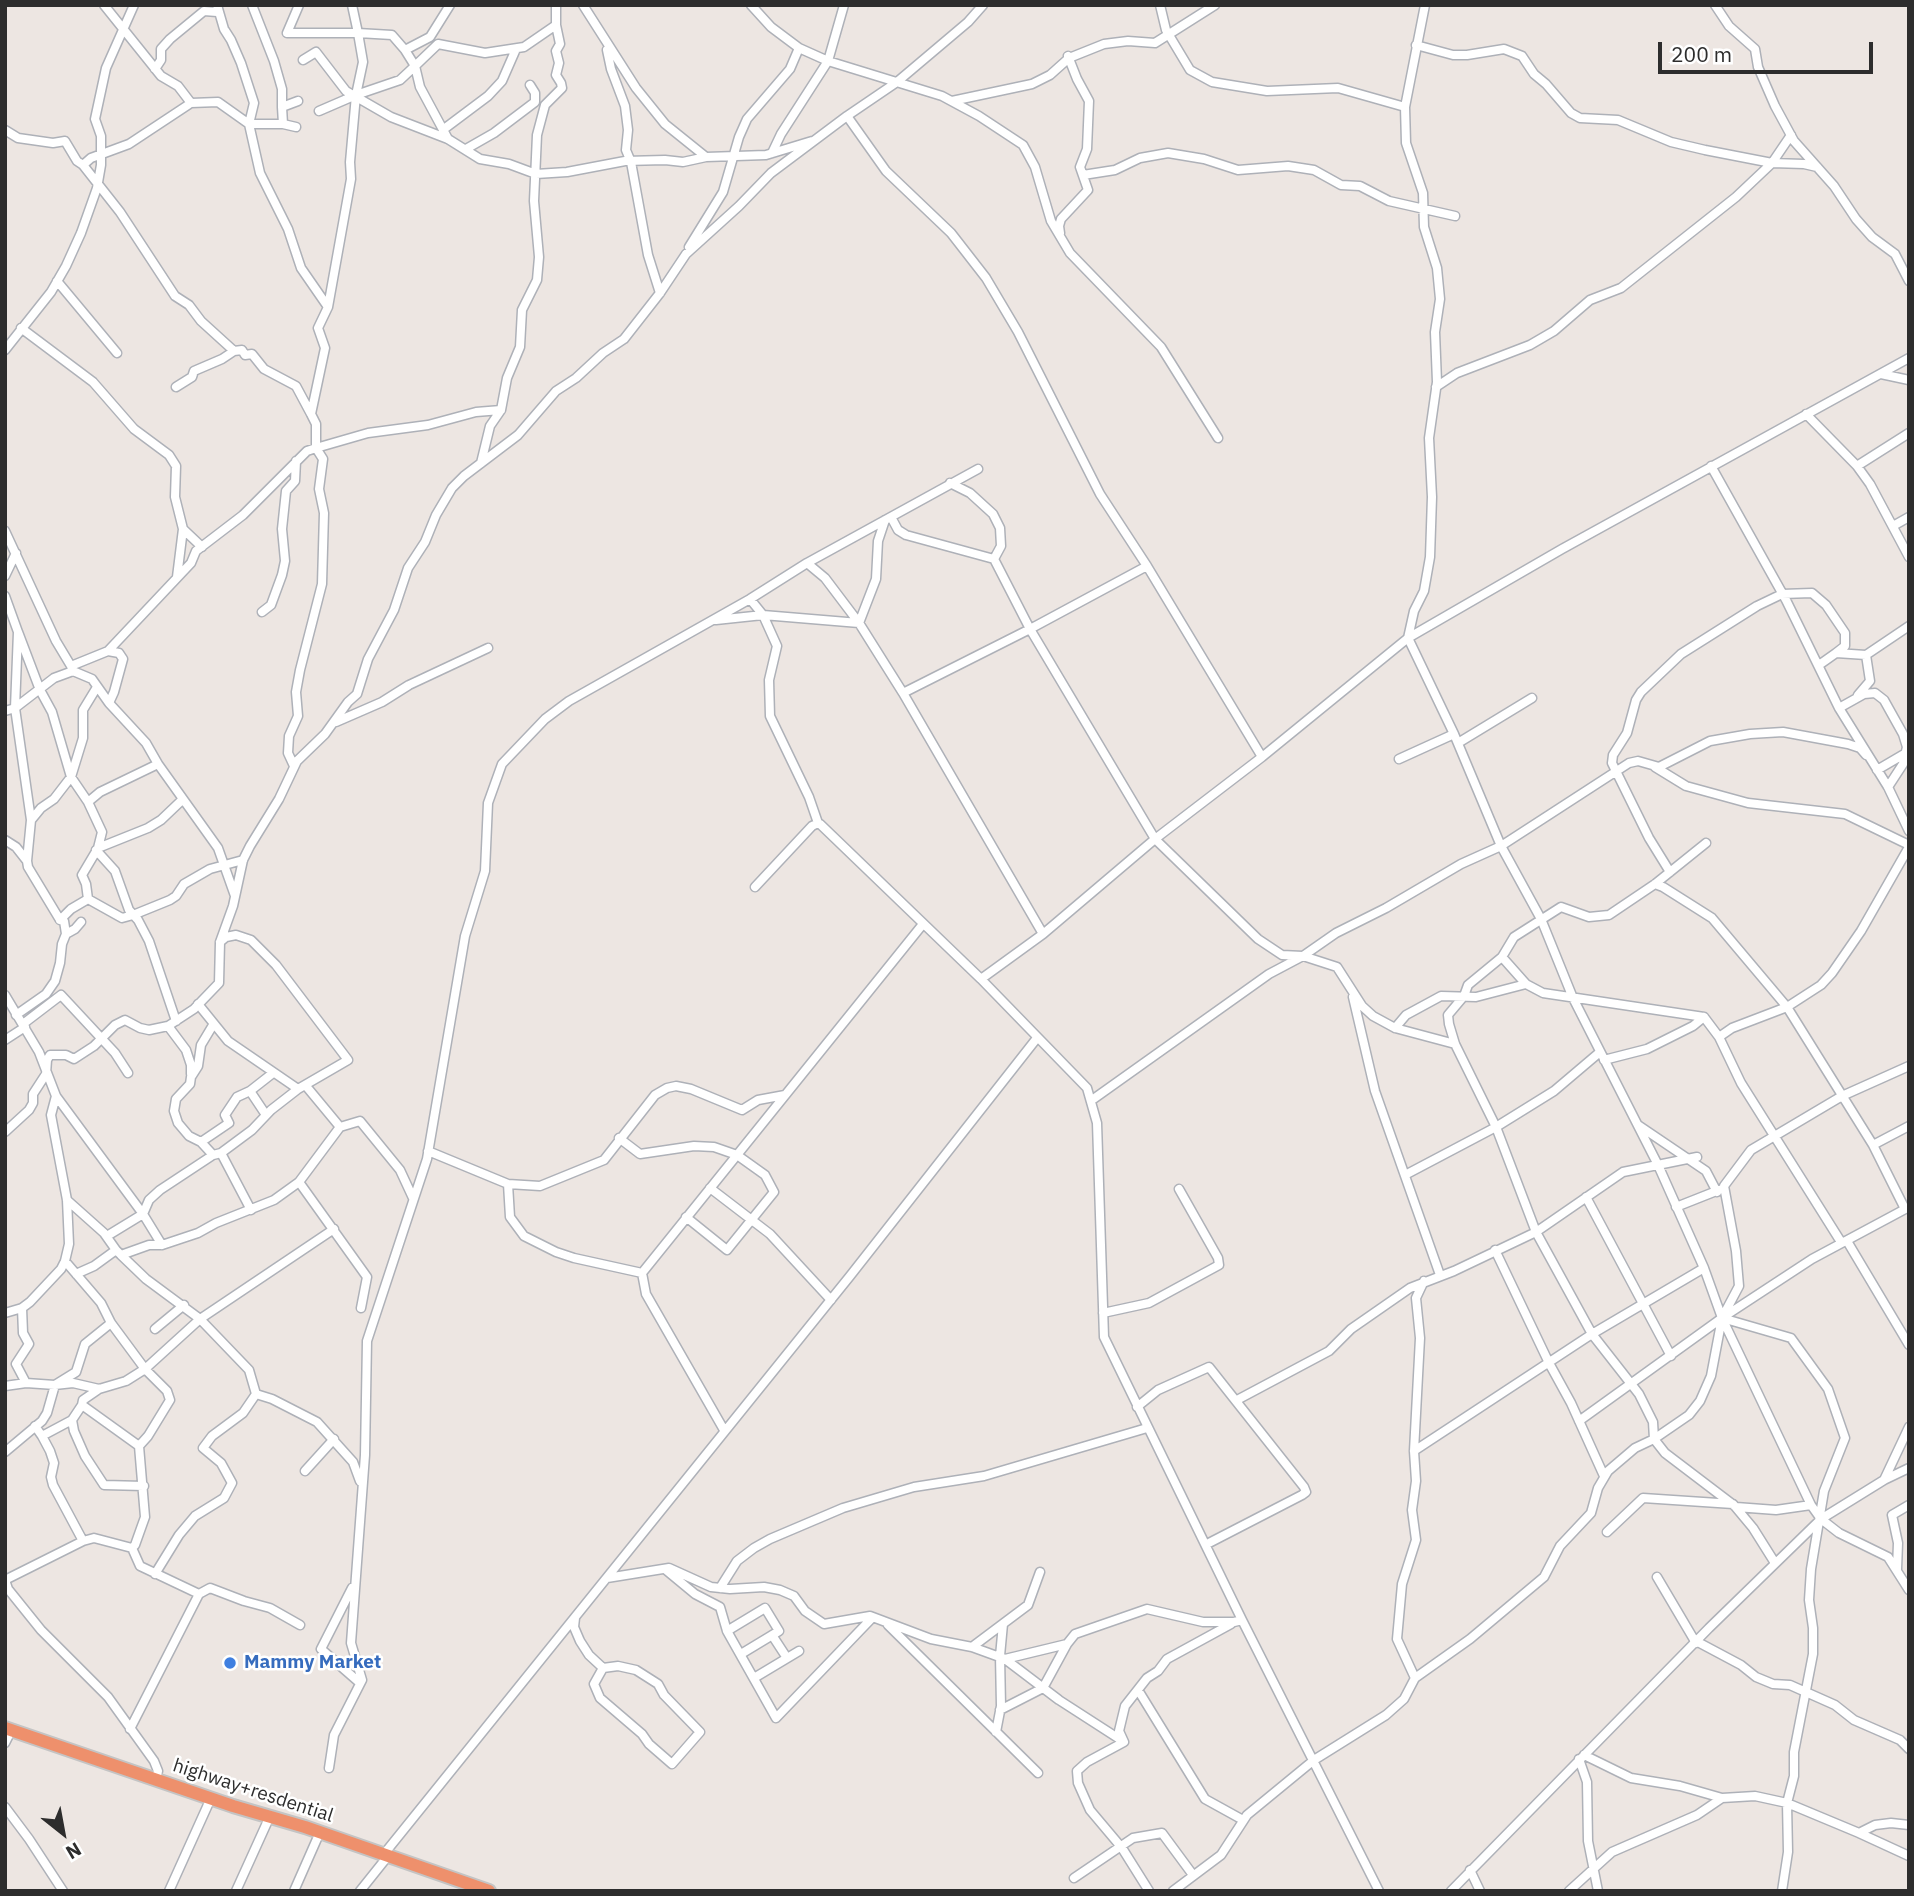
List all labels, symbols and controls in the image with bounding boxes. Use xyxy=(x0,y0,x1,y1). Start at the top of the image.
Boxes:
scale bar xyxy=(1662,28,1877,72)
text: 200 m xyxy=(1671,40,1732,68)
place label: Mammy Market xyxy=(244,1652,381,1674)
marker: Mammy Market xyxy=(222,1655,238,1671)
street label: highway+resdential xyxy=(170,1754,336,1828)
north arrow xyxy=(28,1798,98,1868)
text: N xyxy=(62,1837,86,1865)

